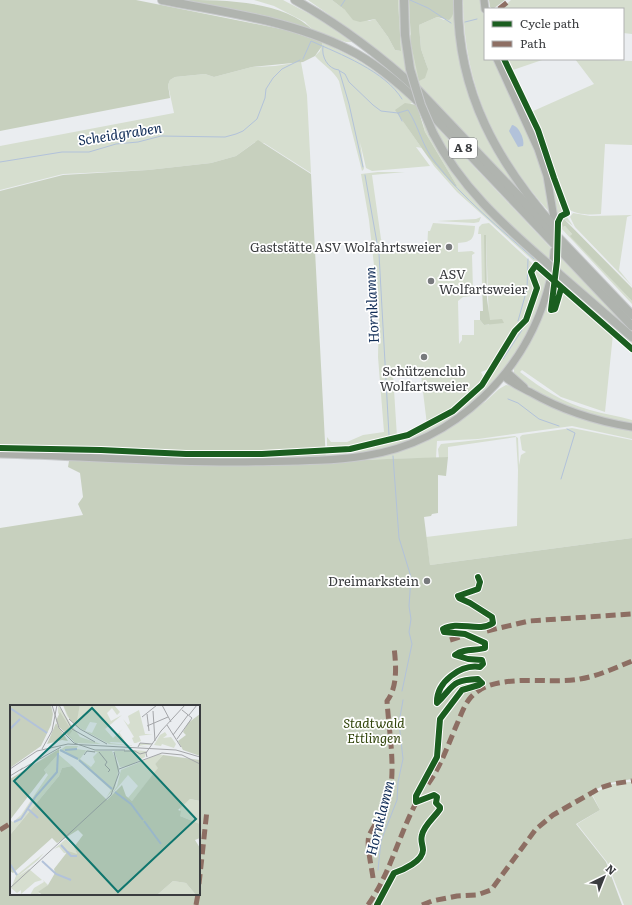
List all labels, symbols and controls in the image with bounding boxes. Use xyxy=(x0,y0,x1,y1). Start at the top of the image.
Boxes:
legend xyxy=(484,8,624,60)
text: Cycle path xyxy=(520,14,580,32)
text: Path xyxy=(520,34,546,52)
water label: Scheidgraben xyxy=(77,116,164,150)
road number: A 8 xyxy=(449,138,477,158)
place label: Gaststätte ASV Wolfahrtsweier xyxy=(250,237,442,256)
marker: Gaststätte ASV Wolfahrtsweier xyxy=(444,242,454,252)
place label: ASV Wolfartsweier xyxy=(439,264,528,298)
water label: Hornklamm xyxy=(359,266,383,344)
marker: ASV Wolfartsweier xyxy=(426,276,436,286)
marker: Schützenclub Wolfartsweier xyxy=(419,352,429,362)
place label: Schützenclub Wolfartsweier xyxy=(380,361,469,395)
place label: Dreimarkstein xyxy=(328,571,419,590)
marker: Dreimarkstein xyxy=(422,576,432,586)
inset map xyxy=(10,705,200,895)
park label: Stadtwald Ettlingen xyxy=(343,713,405,747)
water label: Hornklamm xyxy=(360,777,398,857)
north arrow xyxy=(584,857,624,897)
text: N xyxy=(603,860,620,878)

